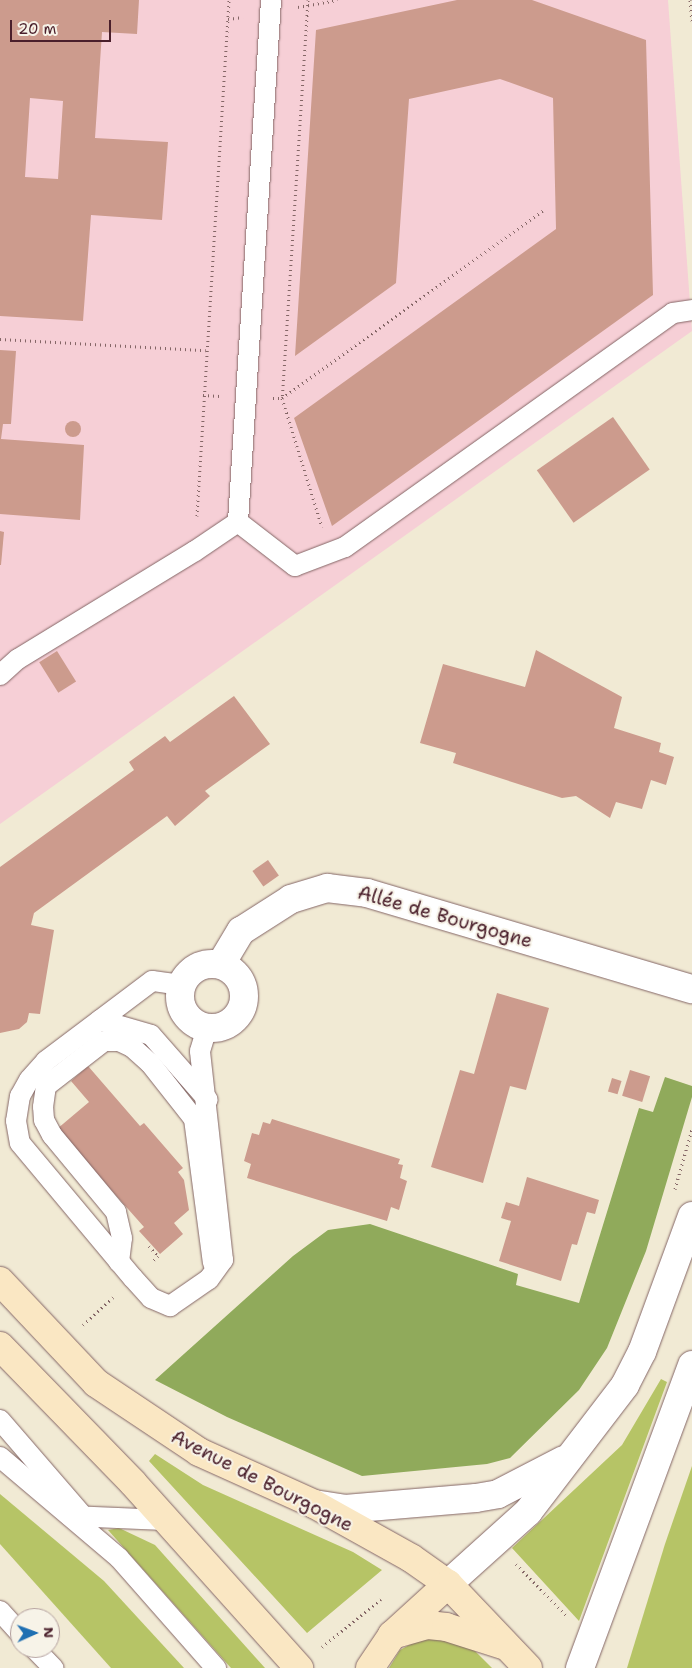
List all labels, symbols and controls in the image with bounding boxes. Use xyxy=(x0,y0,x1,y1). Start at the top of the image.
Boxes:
scale bar xyxy=(12,10,114,42)
text: 20 m xyxy=(18,19,57,39)
street label: Allée de Bourgogne xyxy=(355,881,535,953)
street label: Avenue de Bourgogne xyxy=(167,1425,357,1537)
north arrow xyxy=(10,1608,60,1658)
text: N xyxy=(40,1627,58,1638)

